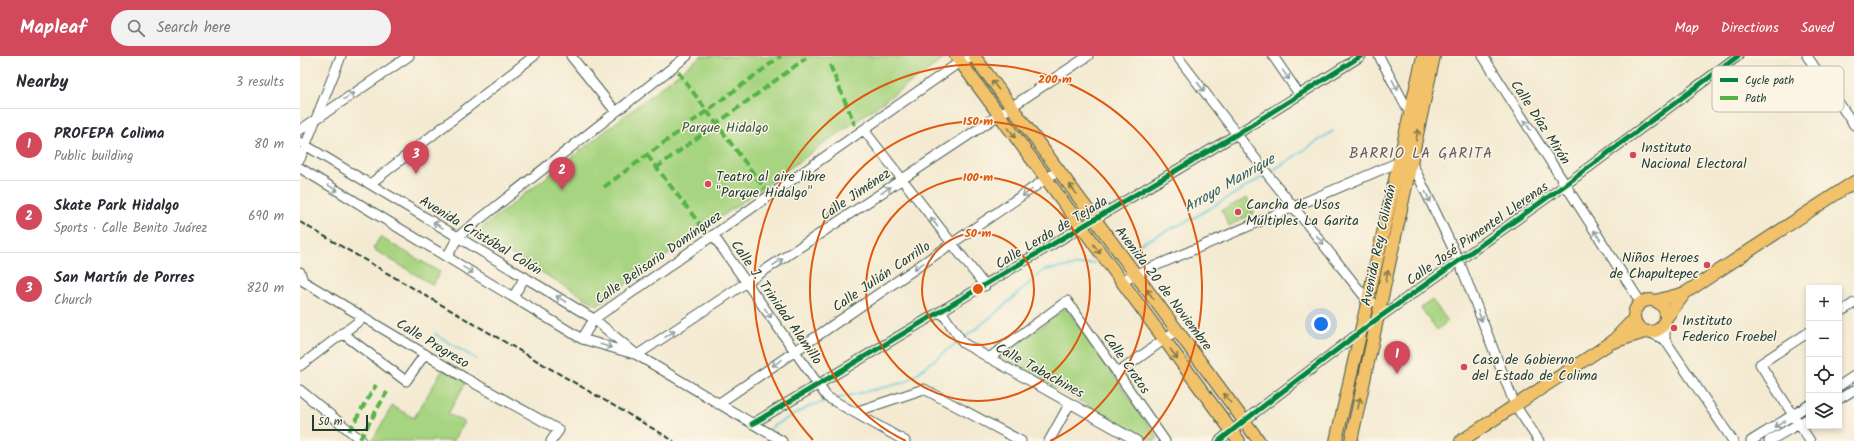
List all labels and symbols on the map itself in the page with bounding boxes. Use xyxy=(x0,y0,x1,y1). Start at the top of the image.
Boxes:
legend xyxy=(1712,66,1844,112)
one-way arrow xyxy=(1282,69,1290,80)
text: 200 m xyxy=(1038,70,1072,89)
text: Cycle path xyxy=(1745,72,1794,90)
street label: Calle Díaz Mirón xyxy=(1504,76,1576,169)
one-way arrow xyxy=(991,79,1000,90)
one-way arrow xyxy=(1391,79,1399,91)
one-way arrow xyxy=(1197,81,1205,92)
text: Path xyxy=(1745,90,1766,108)
one-way arrow xyxy=(343,92,354,100)
text: 150 m xyxy=(963,112,993,131)
park label: Parque Hidalgo xyxy=(682,117,768,139)
one-way arrow xyxy=(1523,120,1531,131)
one-way arrow xyxy=(1008,127,1016,138)
one-way arrow xyxy=(1414,129,1422,142)
place label: Instituto Nacional Electoral xyxy=(1641,137,1747,175)
pin: 3 xyxy=(403,141,429,174)
district label: BARRIO LA GARITA xyxy=(1349,142,1493,166)
water label: Arroyo Manrique xyxy=(1179,147,1281,220)
marker: Instituto Nacional Electoral xyxy=(1628,150,1638,160)
pin: 2 xyxy=(549,157,575,190)
street label: Calle Jiménez xyxy=(816,163,895,227)
place label: Teatro al aire libre "Parque Hidalgo" xyxy=(716,166,826,204)
text: 100 m xyxy=(963,168,993,187)
street label: Calle José Pimentel Llerenas xyxy=(1402,176,1553,291)
marker: Teatro al aire libre "Parque Hidalgo" xyxy=(703,179,713,189)
street label: Avenida Rey Colimán xyxy=(1355,182,1403,308)
one-way arrow xyxy=(327,184,339,192)
one-way arrow xyxy=(1069,184,1077,195)
one-way arrow xyxy=(881,186,892,194)
one-way arrow xyxy=(1021,189,1032,197)
street label: Avenida Cristóbal Colón xyxy=(415,190,546,281)
street label: Calle Lerdo de Tejada xyxy=(991,191,1112,275)
one-way arrow xyxy=(1425,191,1432,203)
place label: Cancha de Usos Múltiples La Garita xyxy=(1246,194,1359,232)
street label: Calle Belisario Domínguez xyxy=(590,205,727,310)
marker: Cancha de Usos Múltiples La Garita xyxy=(1233,207,1243,217)
one-way arrow xyxy=(930,217,939,228)
one-way arrow xyxy=(432,220,444,228)
street label: Avenida 20 de Noviembre xyxy=(1109,222,1218,356)
text: 50 m xyxy=(964,224,992,243)
one-way arrow xyxy=(1593,230,1601,241)
one-way arrow xyxy=(1316,235,1325,246)
street label: Calle J. Trinidad Alamillo xyxy=(725,236,828,369)
street label: Calle Julián Carrillo xyxy=(828,236,935,318)
one-way arrow xyxy=(1093,243,1101,254)
place label: Niños Heroes de Chapultepec xyxy=(1610,247,1699,285)
one-way arrow xyxy=(772,258,783,266)
marker: Niños Heroes de Chapultepec xyxy=(1702,260,1712,270)
one-way arrow xyxy=(914,262,925,270)
one-way arrow xyxy=(462,266,473,274)
one-way arrow xyxy=(1383,270,1391,283)
centre of rings xyxy=(971,282,985,296)
one-way arrow xyxy=(1146,288,1154,299)
one-way arrow xyxy=(556,295,567,303)
one-way arrow xyxy=(764,307,772,318)
one-way arrow xyxy=(1477,309,1485,321)
place label: Instituto Federico Froebel xyxy=(1682,310,1777,348)
street label: Calle Progreso xyxy=(392,313,473,374)
your location xyxy=(1311,314,1331,334)
marker: Instituto Federico Froebel xyxy=(1669,323,1679,333)
street label: Calle Crotos xyxy=(1097,328,1156,399)
one-way arrow xyxy=(664,330,675,338)
street label: Calle Tabachines xyxy=(991,337,1088,404)
pin: 1 xyxy=(1384,341,1410,374)
one-way arrow xyxy=(599,343,612,350)
one-way arrow xyxy=(1170,348,1178,359)
place label: Casa de Gobierno del Estado de Colima xyxy=(1472,349,1598,387)
one-way arrow xyxy=(772,359,783,367)
marker: Casa de Gobierno del Estado de Colima xyxy=(1459,362,1469,372)
one-way arrow xyxy=(1223,393,1232,404)
one-way arrow xyxy=(1356,397,1364,410)
scale bar xyxy=(312,413,368,432)
one-way arrow xyxy=(1774,420,1786,428)

